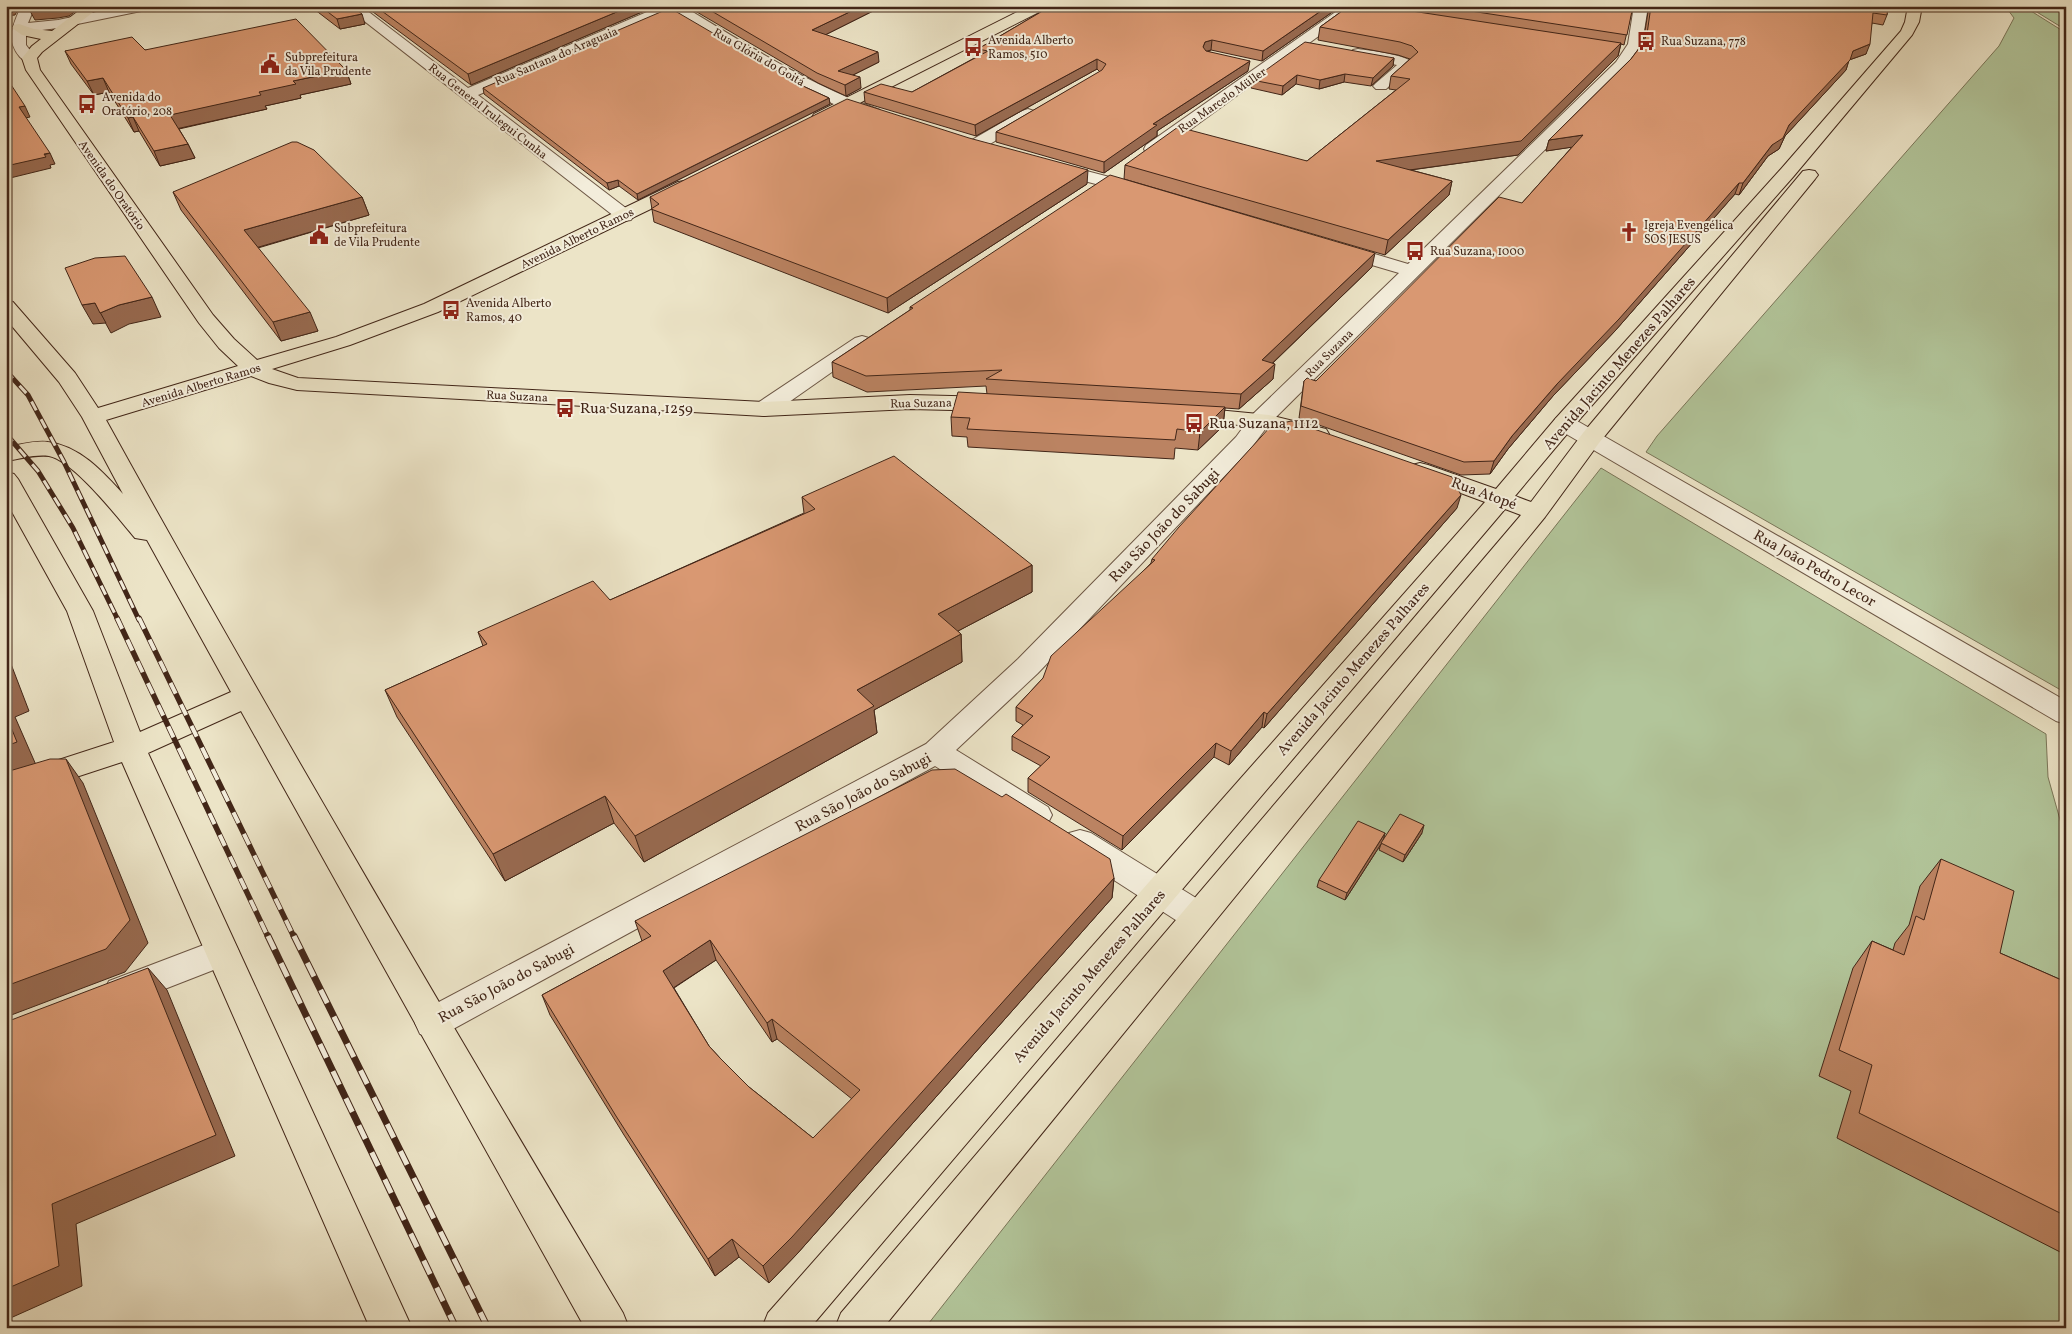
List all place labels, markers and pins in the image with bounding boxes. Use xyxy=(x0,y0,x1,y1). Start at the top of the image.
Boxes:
bus stop icon: Rua Suzana, 778 xyxy=(1635,30,1657,52)
place label: Avenida Alberto Ramos, 510 xyxy=(988,33,1073,63)
place label: Rua Suzana, 778 xyxy=(1661,34,1746,50)
bus stop icon: Avenida Alberto Ramos, 510 xyxy=(962,36,984,58)
place label: Subprefeitura da Vila Prudente xyxy=(285,50,371,80)
public building icon: Subprefeitura da Vila Prudente xyxy=(259,53,281,75)
place label: Avenida do Oratório, 208 xyxy=(102,90,172,120)
bus stop icon: Avenida do Oratório, 208 xyxy=(76,93,98,115)
place label: Igreja Evengélica SOS JESUS xyxy=(1644,218,1734,248)
place label: Subprefeitura de Vila Prudente xyxy=(334,221,420,251)
church icon: Igreja Evengélica SOS JESUS xyxy=(1618,221,1640,243)
public building icon: Subprefeitura de Vila Prudente xyxy=(308,224,330,246)
bus stop icon: Rua Suzana, 1000 xyxy=(1404,240,1426,262)
place label: Rua Suzana, 1000 xyxy=(1430,244,1524,260)
place label: Avenida Alberto Ramos, 40 xyxy=(466,296,551,326)
bus stop icon: Avenida Alberto Ramos, 40 xyxy=(440,299,462,321)
bus stop icon: Rua Suzana, 1259 xyxy=(554,397,576,419)
place label: Rua Suzana, 1259 xyxy=(580,399,693,420)
bus stop icon: Rua Suzana, 1112 xyxy=(1183,412,1205,434)
place label: Rua Suzana, 1112 xyxy=(1209,414,1319,435)

